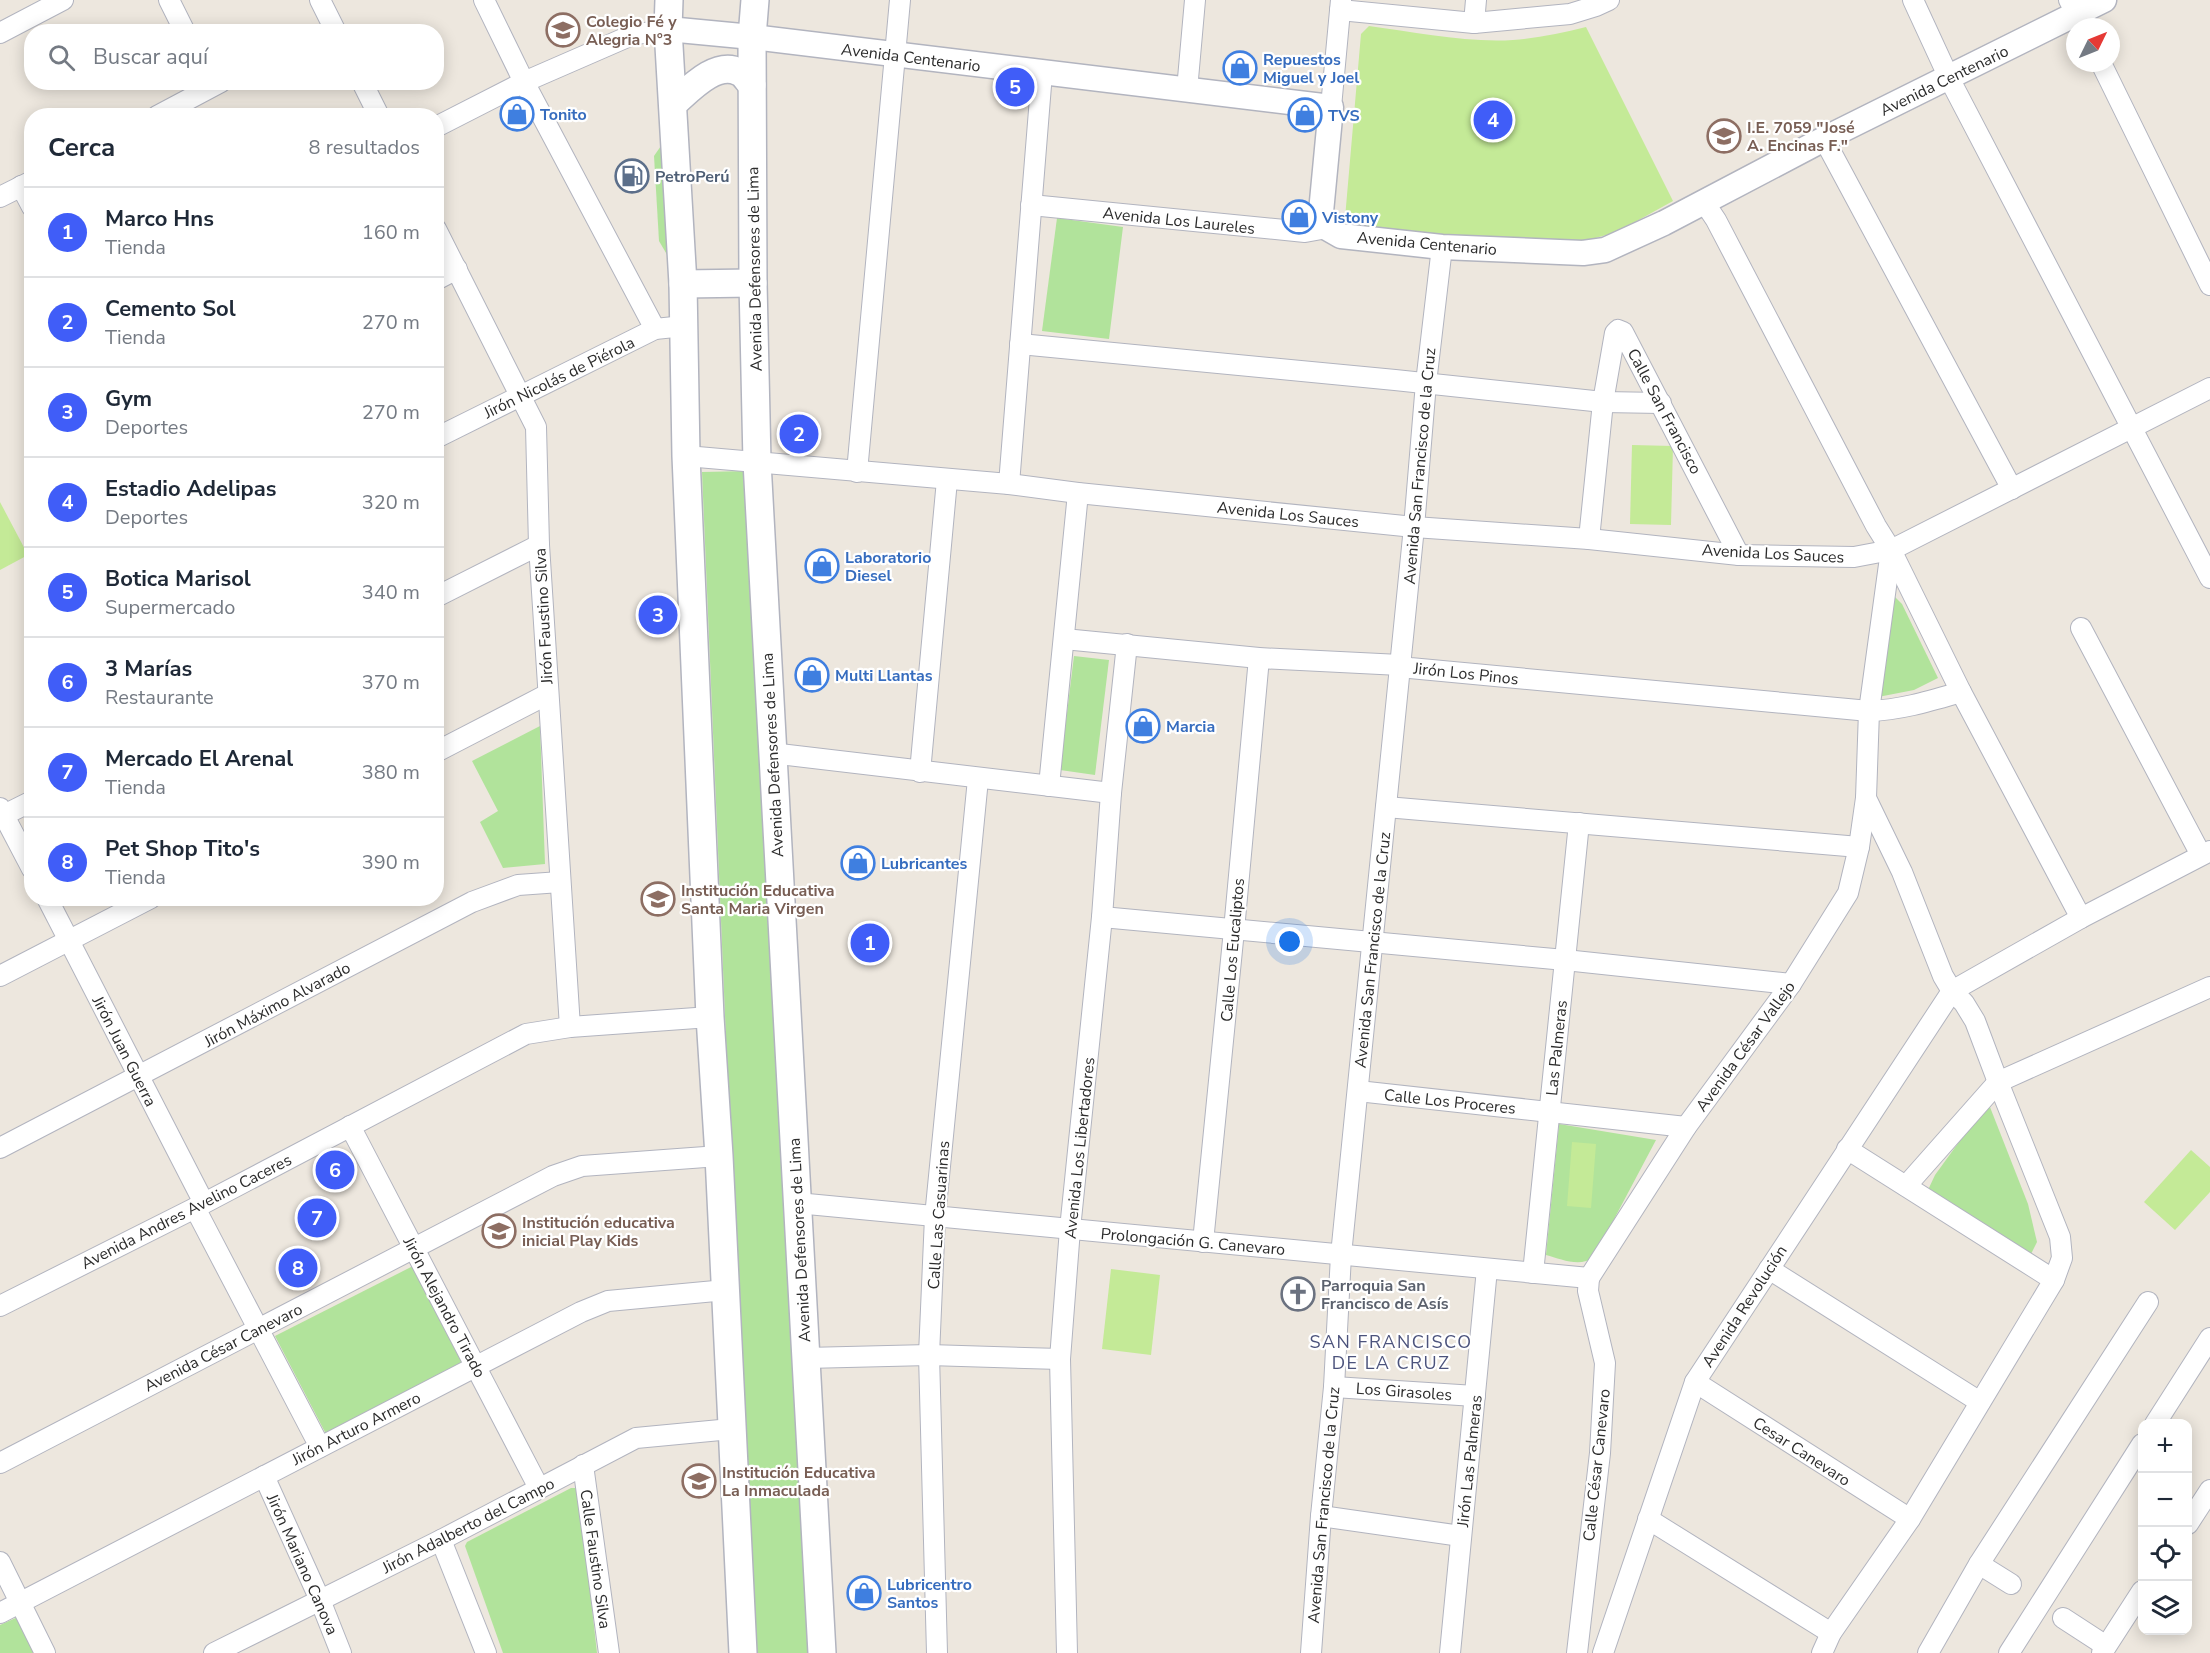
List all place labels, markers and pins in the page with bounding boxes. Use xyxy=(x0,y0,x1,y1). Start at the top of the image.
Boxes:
place label: Colegio Fé y Alegria N°3 xyxy=(586,11,677,51)
school or university icon: Colegio Fé y Alegria N°3 xyxy=(545,12,581,48)
place label: Repuestos Miguel y Joel xyxy=(1263,49,1359,89)
shop icon: Repuestos Miguel y Joel xyxy=(1222,50,1258,86)
pin: 5 xyxy=(996,64,1034,110)
shop icon: Tonito xyxy=(499,96,535,132)
shop icon: TVS xyxy=(1287,97,1323,133)
pin: 4 xyxy=(1474,98,1512,142)
place label: Tonito xyxy=(540,104,587,126)
place label: TVS xyxy=(1328,105,1359,127)
place label: I.E. 7059 "José A. Encinas F." xyxy=(1747,117,1855,157)
school or university icon: I.E. 7059 "José A. Encinas F." xyxy=(1706,118,1742,154)
fuel station icon: PetroPerú xyxy=(614,158,650,194)
place label: PetroPerú xyxy=(655,166,729,188)
shop icon: Vistony xyxy=(1281,199,1317,235)
place label: Vistony xyxy=(1321,207,1379,229)
pin: 2 xyxy=(780,412,818,456)
place label: Laboratorio Diesel xyxy=(845,547,931,587)
shop icon: Laboratorio Diesel xyxy=(804,548,840,584)
pin: 3 xyxy=(638,592,678,638)
shop icon: Multi Llantas xyxy=(794,657,830,693)
place label: Multi Llantas xyxy=(835,665,933,687)
shop icon: Marcia xyxy=(1125,708,1161,744)
place label: Marcia xyxy=(1166,716,1215,738)
shop icon: Lubricantes xyxy=(840,845,876,881)
place label: Lubricantes xyxy=(881,853,967,875)
place label: Institución Educativa Santa Maria Virgen xyxy=(681,880,835,920)
school or university icon: Institución Educativa Santa Maria Virgen xyxy=(640,881,676,917)
pin: 1 xyxy=(850,920,890,966)
pin: 6 xyxy=(316,1148,354,1192)
pin: 7 xyxy=(298,1196,336,1240)
place label: Institución educativa inicial Play Kids xyxy=(522,1212,675,1252)
school or university icon: Institución educativa inicial Play Kids xyxy=(481,1213,517,1249)
pin: 8 xyxy=(278,1246,318,1290)
place label: Parroquia San Francisco de Asís xyxy=(1321,1275,1449,1315)
church icon: Parroquia San Francisco de Asís xyxy=(1280,1276,1316,1312)
place label: Institución Educativa La Inmaculada xyxy=(722,1462,876,1502)
school or university icon: Institución Educativa La Inmaculada xyxy=(681,1463,717,1499)
place label: Lubricentro Santos xyxy=(887,1574,972,1614)
shop icon: Lubricentro Santos xyxy=(846,1575,882,1611)

